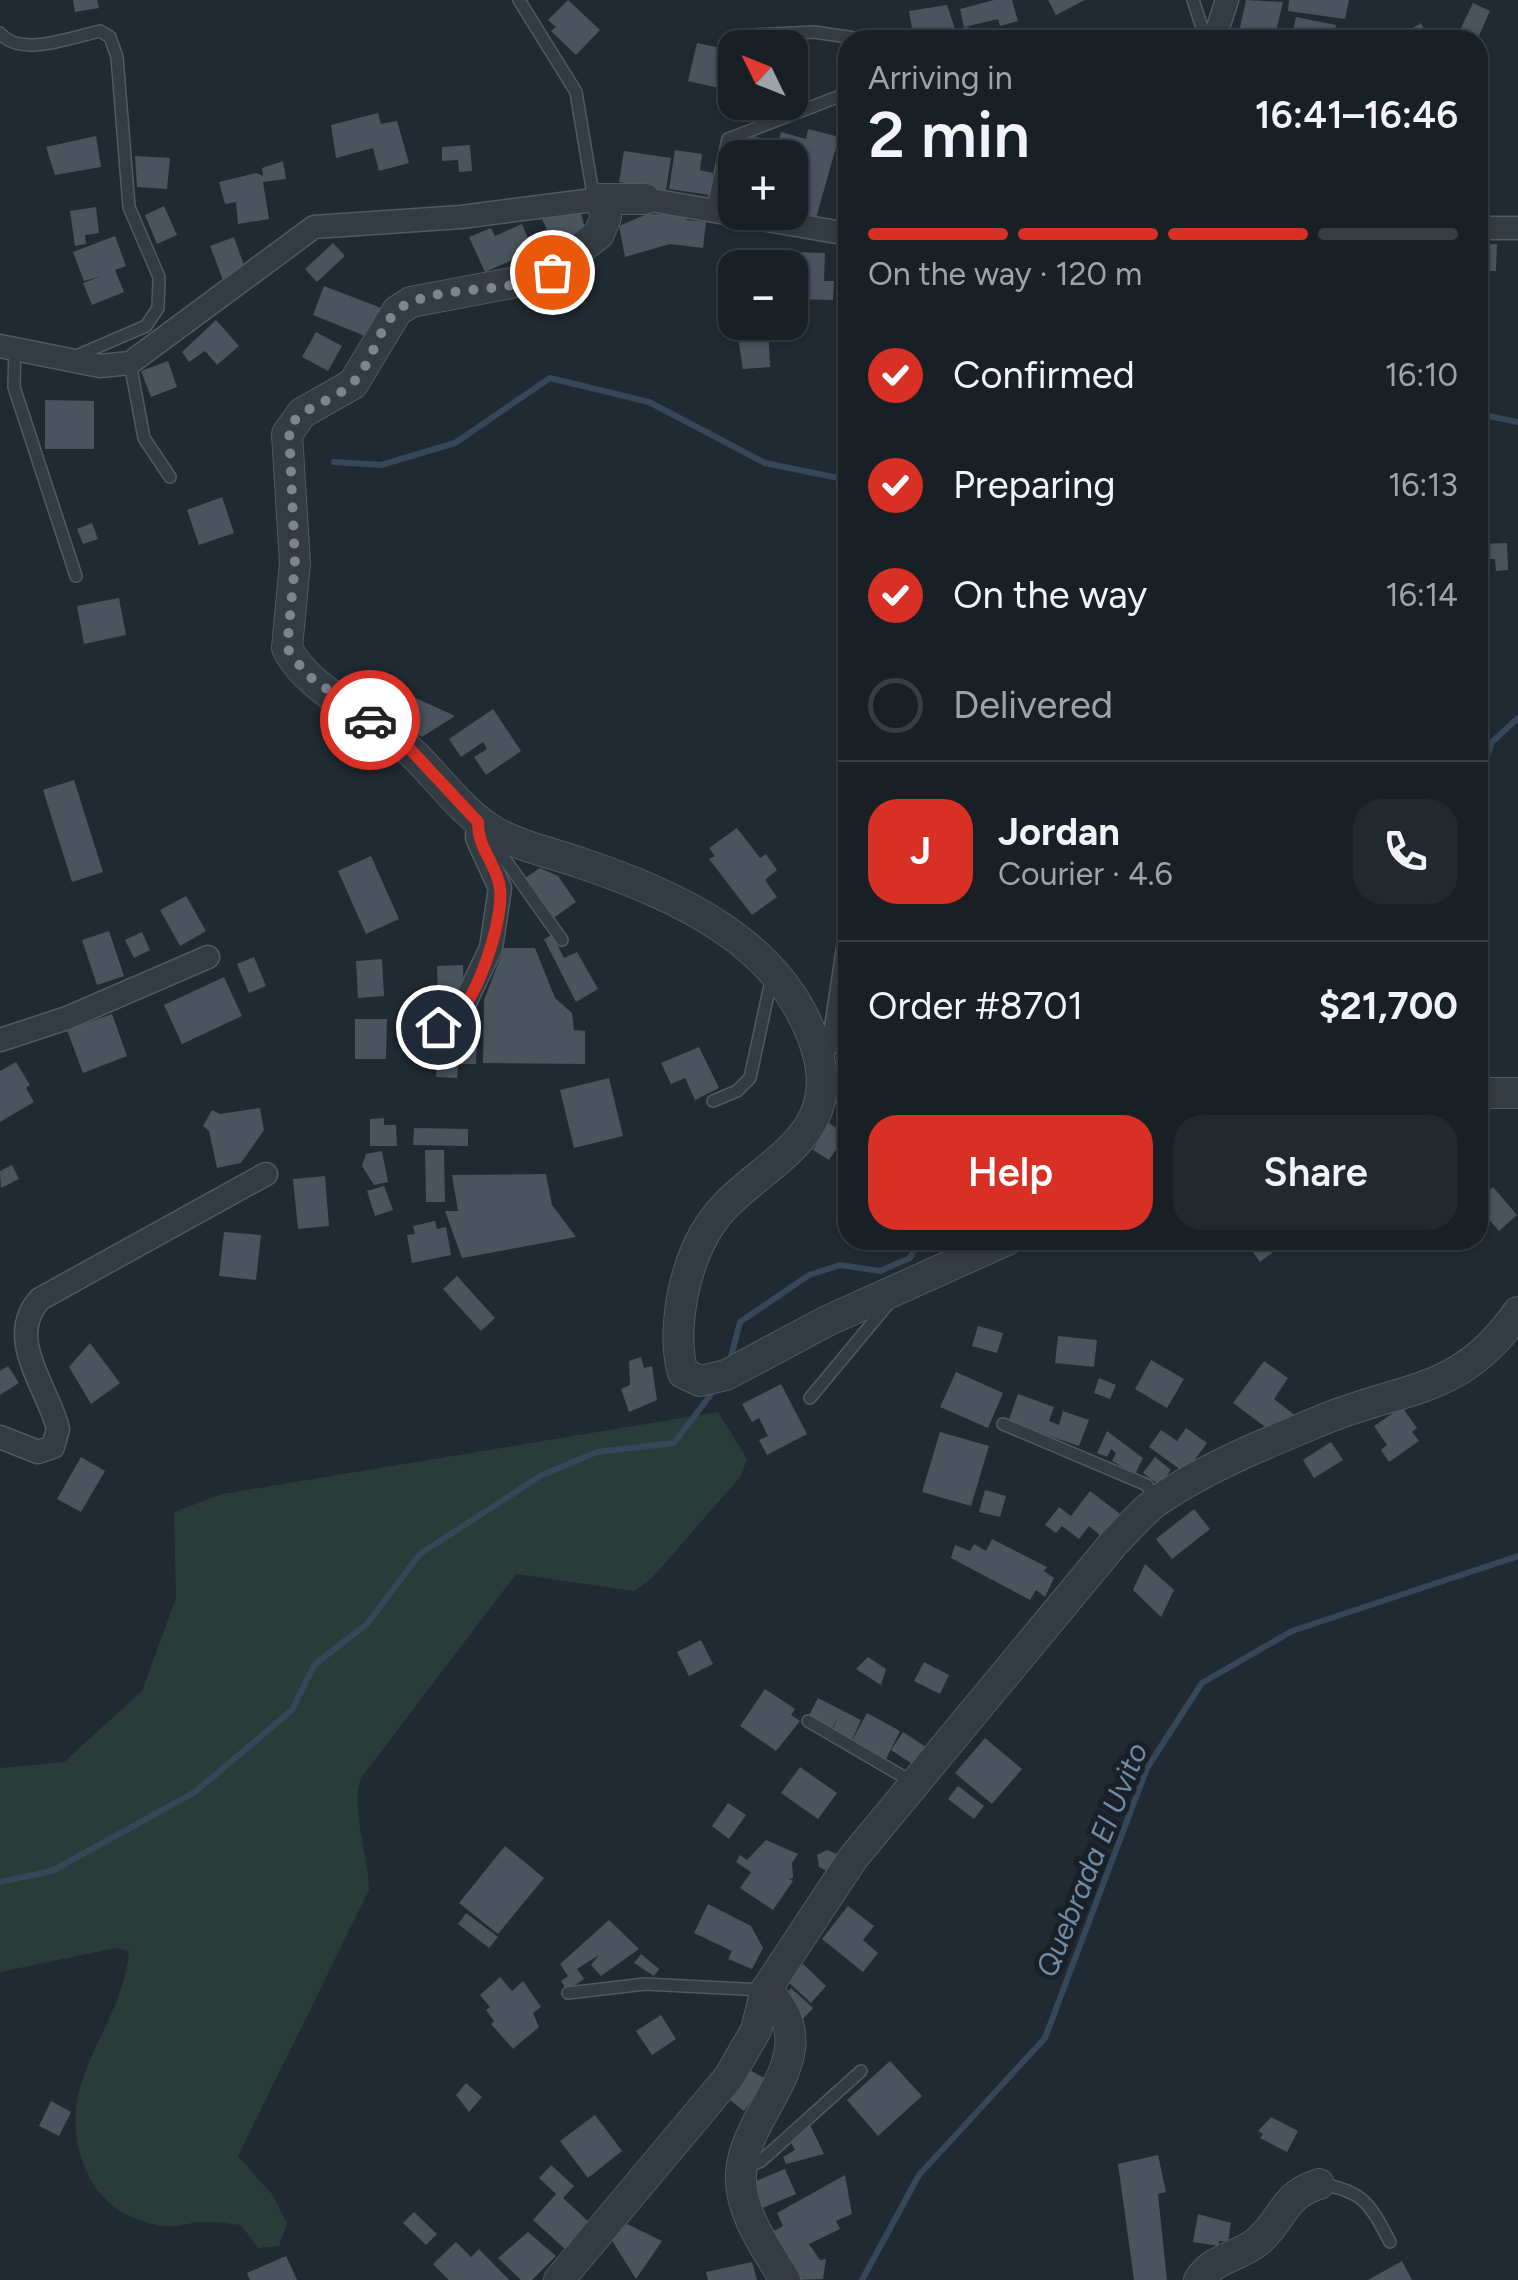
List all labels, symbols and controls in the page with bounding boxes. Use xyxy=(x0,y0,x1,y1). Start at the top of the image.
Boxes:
north arrow xyxy=(718,30,808,120)
map controls xyxy=(718,30,808,340)
text: Arriving in xyxy=(868,59,1013,97)
text: 16:41–16:46 xyxy=(1255,92,1458,138)
text: 2 min xyxy=(868,95,1030,173)
button: + xyxy=(718,140,808,230)
pin xyxy=(510,230,595,315)
icon: bag xyxy=(525,245,580,300)
button: − xyxy=(718,250,808,340)
text: On the way · 120 m xyxy=(868,255,1142,293)
icon: check xyxy=(868,348,923,403)
text: Confirmed xyxy=(953,352,1135,398)
text: 16:10 xyxy=(1385,356,1458,394)
icon: check xyxy=(868,458,923,513)
text: Preparing xyxy=(953,462,1115,508)
text: 16:13 xyxy=(1388,466,1458,504)
icon: check xyxy=(868,568,923,623)
text: On the way xyxy=(953,572,1147,618)
text: 16:14 xyxy=(1385,576,1458,614)
courier xyxy=(320,670,420,770)
text: Delivered xyxy=(953,682,1113,728)
icon: car xyxy=(343,693,398,748)
button: phone xyxy=(1353,799,1458,904)
text: Jordan xyxy=(998,809,1120,855)
text: J xyxy=(910,828,931,874)
text: Courier · 4.6 xyxy=(998,855,1173,893)
text: Order #8701 xyxy=(868,983,1083,1029)
text: $21,700 xyxy=(1319,983,1458,1029)
pin xyxy=(396,985,481,1070)
icon: home xyxy=(411,1000,466,1055)
button: Help xyxy=(868,1115,1153,1230)
button: Share xyxy=(1173,1115,1458,1230)
water label: Quebrada El Uvito xyxy=(1028,1737,1155,1982)

